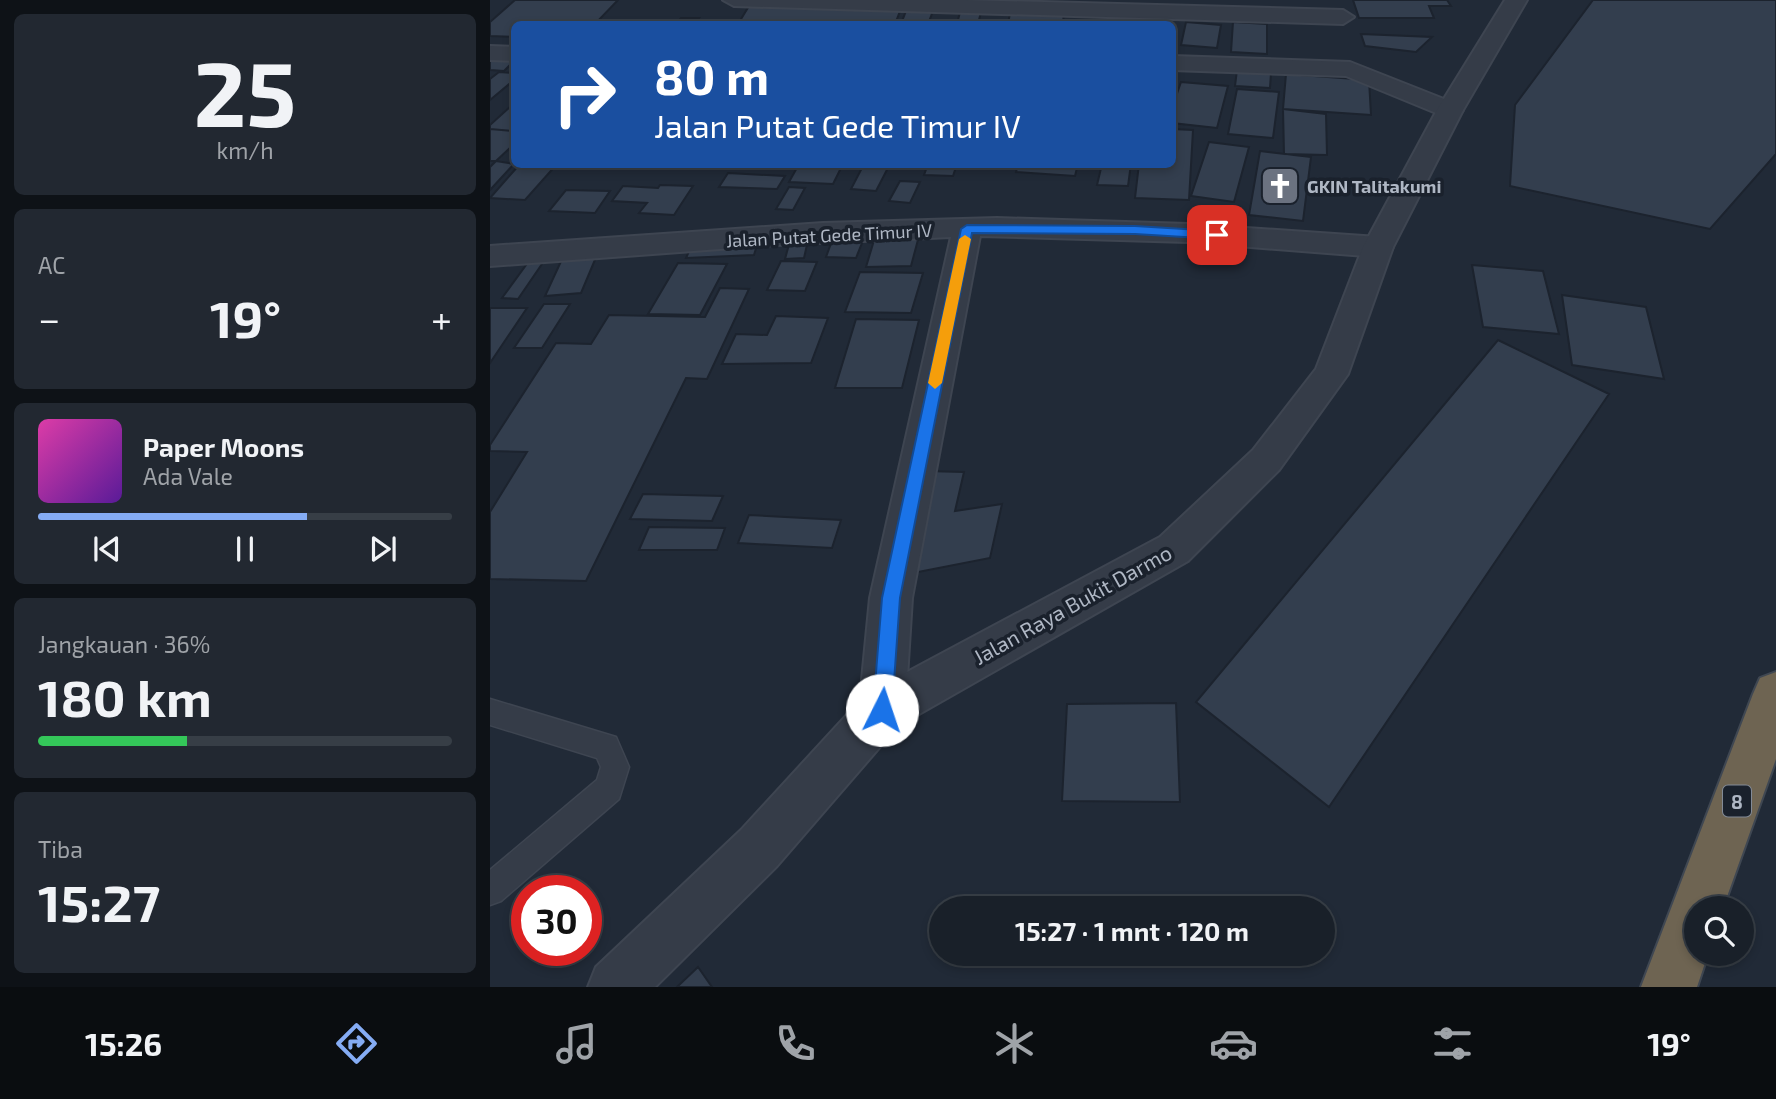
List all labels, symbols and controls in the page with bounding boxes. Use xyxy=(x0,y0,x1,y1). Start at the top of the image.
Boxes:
text: 25 xyxy=(193,36,297,145)
text: 80 m xyxy=(654,46,769,105)
icon: right xyxy=(539,49,630,140)
text: Jalan Putat Gede Timur IV xyxy=(654,106,1021,144)
text: km/h xyxy=(216,136,274,164)
church icon: GKIN Talitakumi xyxy=(1259,165,1301,207)
place label: GKIN Talitakumi xyxy=(1307,175,1441,197)
pin xyxy=(1187,205,1247,265)
icon: arrive xyxy=(1198,216,1236,254)
street label: Jalan Putat Gede Timur IV xyxy=(725,219,933,251)
text: AC xyxy=(38,251,65,279)
text: 19° xyxy=(210,286,281,348)
text: − xyxy=(38,295,60,341)
text: + xyxy=(431,295,452,341)
text: Paper Moons xyxy=(143,431,304,462)
text: Ada Vale xyxy=(143,462,233,490)
icon: previous xyxy=(88,530,126,568)
icon: pause xyxy=(226,530,264,568)
icon: next xyxy=(364,530,402,568)
street label: Jalan Raya Bukit Darmo xyxy=(968,539,1176,669)
text: Jangkauan · 36% xyxy=(38,630,210,658)
text: 180 km xyxy=(38,665,212,727)
position arrow xyxy=(845,673,919,747)
road number: 8 xyxy=(1723,786,1751,816)
text: Tiba xyxy=(38,835,83,863)
text: 15:27 xyxy=(38,870,160,932)
speed limit sign: 30 xyxy=(511,875,602,966)
map controls xyxy=(1684,896,1754,966)
button: search xyxy=(1684,896,1754,966)
text: 15:27 · 1 mnt · 120 m xyxy=(1015,915,1249,946)
icon: directions xyxy=(332,1019,381,1068)
icon: music xyxy=(552,1019,601,1068)
icon: phone xyxy=(771,1019,820,1068)
icon: climate xyxy=(990,1019,1039,1068)
icon: car xyxy=(1209,1019,1258,1068)
icon: filters xyxy=(1428,1019,1477,1068)
text: 15:26 xyxy=(85,1024,162,1062)
text: 19° xyxy=(1647,1024,1691,1062)

